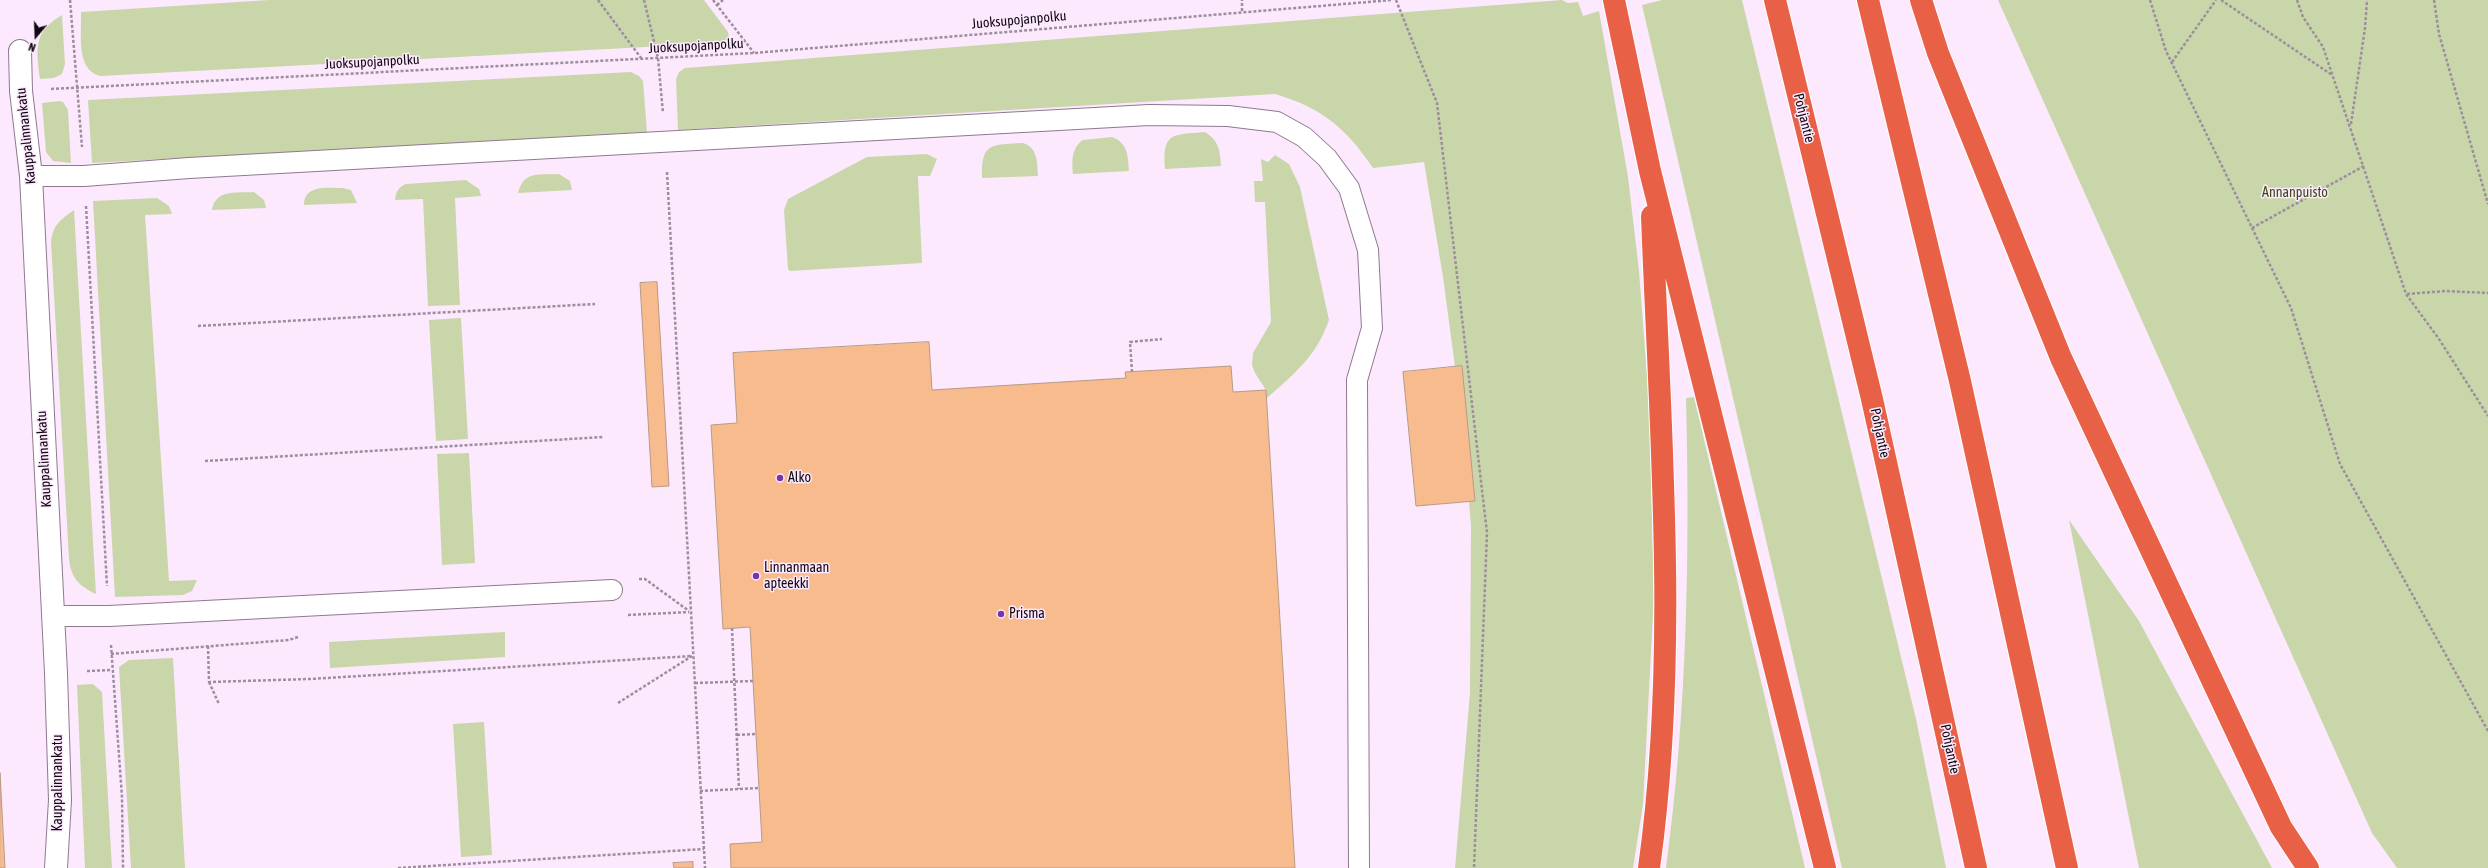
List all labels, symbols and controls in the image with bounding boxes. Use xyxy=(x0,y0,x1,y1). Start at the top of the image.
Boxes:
street label: Juoksupojanpolku xyxy=(971,7,1067,33)
north arrow xyxy=(16,16,56,56)
street label: Juoksupojanpolku xyxy=(648,35,744,57)
text: N xyxy=(27,41,37,54)
street label: Juoksupojanpolku xyxy=(324,51,420,73)
street label: Kauppalinnankatu xyxy=(13,87,39,185)
street label: Pohjantie xyxy=(1790,92,1818,144)
park label: Annanpuisto xyxy=(2262,185,2328,201)
street label: Pohjantie xyxy=(1867,407,1893,459)
street label: Kauppalinnankatu xyxy=(33,410,55,508)
place label: Alko xyxy=(788,470,811,486)
marker: Alko xyxy=(775,473,785,483)
place label: Linnanmaan apteekki xyxy=(764,560,829,592)
marker: Linnanmaan apteekki xyxy=(751,571,761,581)
place label: Prisma xyxy=(1009,606,1045,622)
marker: Prisma xyxy=(996,609,1006,619)
street label: Pohjantie xyxy=(1937,723,1963,775)
street label: Kauppalinnankatu xyxy=(50,735,66,831)

